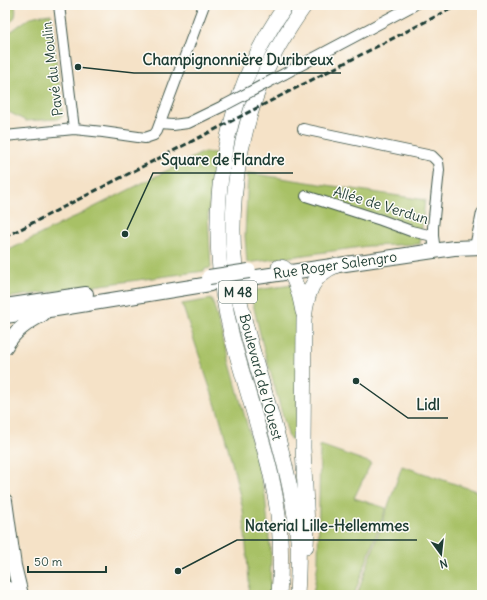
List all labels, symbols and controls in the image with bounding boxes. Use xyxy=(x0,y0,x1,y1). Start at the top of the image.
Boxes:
street label: Pavé du Moulin xyxy=(37,21,67,117)
callout: Champignonnière Duribreux xyxy=(134,46,341,73)
text: Champignonnière Duribreux xyxy=(143,50,334,70)
callout: Square de Flandre xyxy=(153,146,293,173)
text: Square de Flandre xyxy=(161,150,285,170)
street label: Allée de Verdun xyxy=(331,182,431,228)
street label: Rue Roger Salengro xyxy=(272,247,398,283)
road number: M 48 xyxy=(219,281,257,303)
street label: Boulevard de l'Ouest xyxy=(235,312,287,442)
callout: Lidl xyxy=(408,391,448,418)
text: Lidl xyxy=(416,395,440,414)
callout: Naterial Lille-Hellemmes xyxy=(237,513,417,540)
text: Naterial Lille-Hellemmes xyxy=(245,516,409,535)
north arrow xyxy=(421,534,461,574)
scale bar xyxy=(28,548,106,574)
text: 50 m xyxy=(34,554,63,569)
text: N xyxy=(438,556,449,571)

